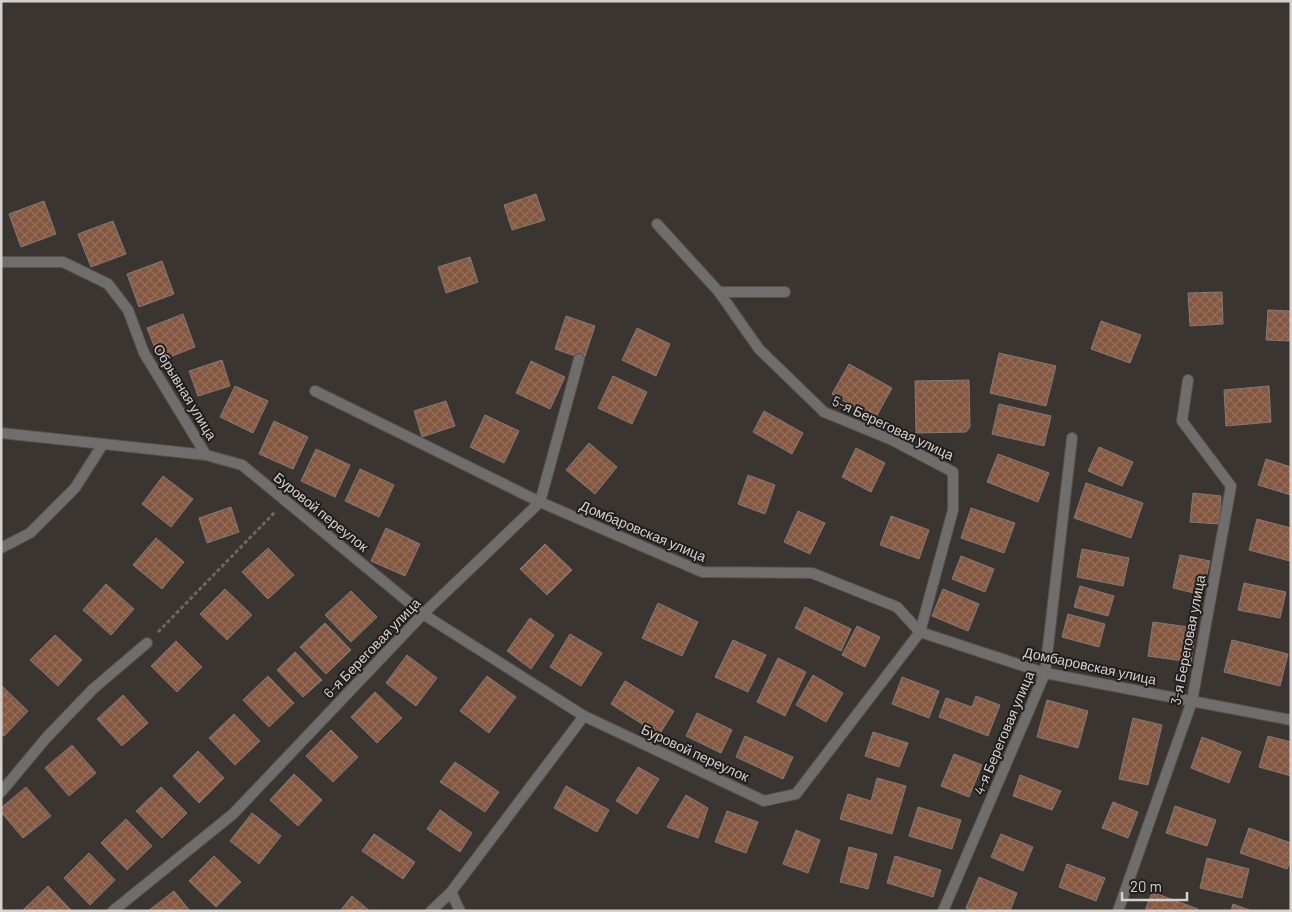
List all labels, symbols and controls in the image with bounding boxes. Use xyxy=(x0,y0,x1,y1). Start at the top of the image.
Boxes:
street label: Обрывная улица xyxy=(150,341,221,443)
street label: 5-я Береговая улица xyxy=(830,392,957,463)
street label: Буровой переулок xyxy=(271,468,373,555)
street label: Домбаровская улица xyxy=(578,496,709,565)
street label: 3-я Береговая улица xyxy=(1167,573,1209,706)
street label: 6-я Береговая улица xyxy=(320,594,424,701)
street label: Домбаровская улица xyxy=(1022,643,1158,688)
street label: 4-я Береговая улица xyxy=(970,668,1037,797)
street label: Буровой переулок xyxy=(639,720,752,785)
scale bar xyxy=(1122,870,1187,902)
text: 20 m xyxy=(1130,877,1162,895)

